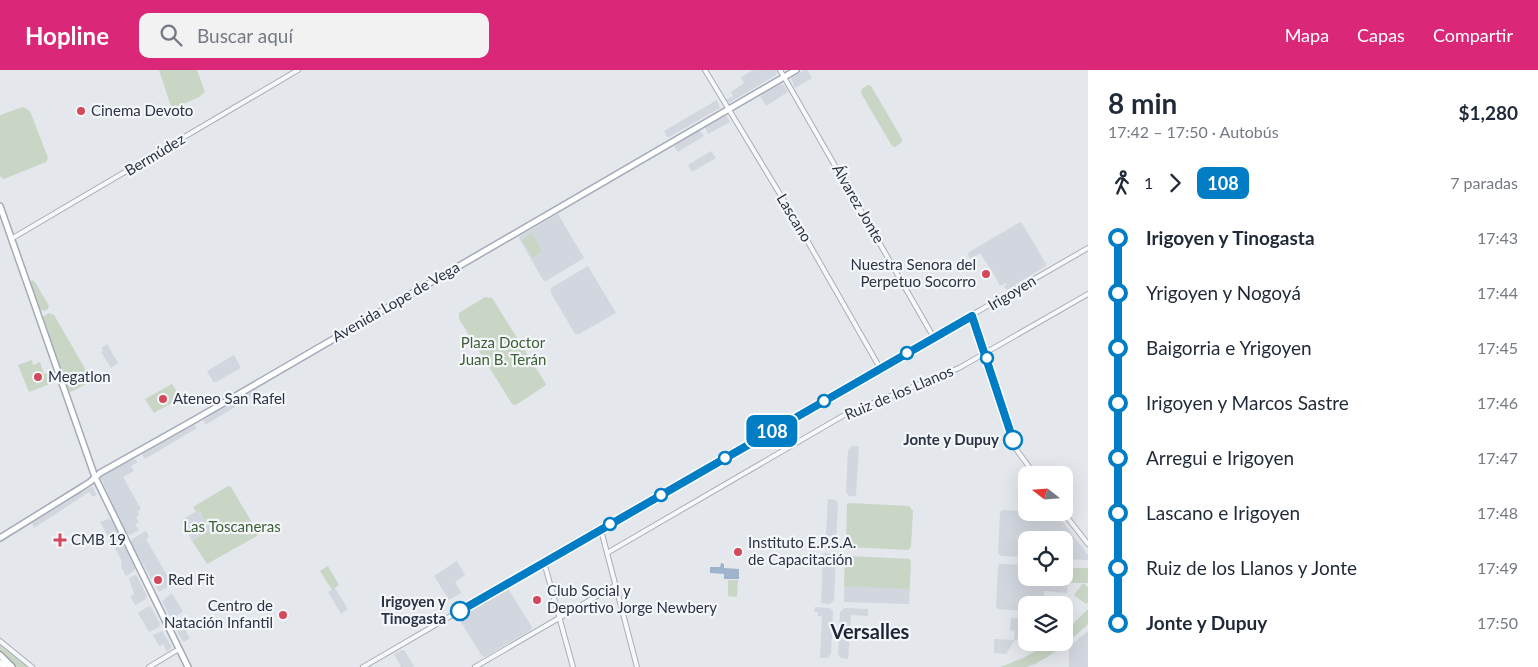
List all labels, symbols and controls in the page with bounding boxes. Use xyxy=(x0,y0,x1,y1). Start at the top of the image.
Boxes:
search box xyxy=(139,13,489,58)
text: Hopline xyxy=(25,21,109,50)
icon: search xyxy=(157,21,185,49)
text: Buscar aquí xyxy=(197,24,293,47)
text: Mapa xyxy=(1285,24,1329,46)
text: Capas xyxy=(1357,24,1405,46)
text: Compartir xyxy=(1433,24,1513,46)
text: 8 min xyxy=(1108,86,1177,120)
place label: Cinema Devoto xyxy=(91,101,193,119)
text: $1,280 xyxy=(1458,101,1518,124)
marker: Cinema Devoto xyxy=(75,105,87,117)
text: 17:42 – 17:50 · Autobús xyxy=(1108,122,1279,141)
street label: Bermúdez xyxy=(121,129,188,179)
street label: Álvarez Jonte xyxy=(829,161,889,246)
icon: walk xyxy=(1108,169,1136,197)
icon: forward xyxy=(1161,169,1189,197)
text: 108 xyxy=(1207,172,1239,194)
text: 1 xyxy=(1144,173,1153,192)
text: 7 paradas xyxy=(1450,173,1518,192)
street label: Lascano xyxy=(773,190,816,245)
text: Irigoyen y Tinogasta xyxy=(1146,226,1315,249)
text: 17:43 xyxy=(1477,228,1518,247)
place label: Nuestra Senora del Perpetuo Socorro xyxy=(851,255,976,290)
street label: Avenida Lope de Vega xyxy=(329,257,462,345)
marker: Nuestra Senora del Perpetuo Socorro xyxy=(980,268,992,280)
street label: Irigoyen xyxy=(984,271,1039,313)
text: Yrigoyen y Nogoyá xyxy=(1146,281,1301,304)
text: 17:44 xyxy=(1477,283,1518,302)
park label: Plaza Doctor Juan B. Terán xyxy=(460,333,546,368)
text: Baigorria e Yrigoyen xyxy=(1146,336,1312,359)
text: 17:45 xyxy=(1477,338,1518,357)
unlabelled marker xyxy=(900,346,914,360)
unlabelled marker xyxy=(980,351,994,365)
street label: Ruiz de los Llanos xyxy=(842,361,956,423)
place label: Megatlon xyxy=(48,367,111,385)
marker: Megatlon xyxy=(32,371,44,383)
place label: Ateneo San Rafel xyxy=(173,389,285,407)
text: Irigoyen y Marcos Sastre xyxy=(1146,391,1349,414)
marker: Ateneo San Rafel xyxy=(157,393,169,405)
text: 17:46 xyxy=(1477,393,1518,412)
unlabelled marker xyxy=(817,394,831,408)
line badge: 108 xyxy=(743,415,801,447)
text: 108 xyxy=(756,420,788,442)
place label: Jonte y Dupuy xyxy=(903,430,999,448)
marker: Jonte y Dupuy xyxy=(1003,430,1023,450)
text: Arregui e Irigoyen xyxy=(1146,446,1294,469)
text: 17:47 xyxy=(1477,448,1518,467)
unlabelled marker xyxy=(718,451,732,465)
north arrow xyxy=(1018,466,1072,521)
map controls xyxy=(1018,466,1073,651)
unlabelled marker xyxy=(654,488,668,502)
text: Lascano e Irigoyen xyxy=(1146,501,1300,524)
text: 17:48 xyxy=(1477,503,1518,522)
park label: Las Toscaneras xyxy=(183,517,281,535)
unlabelled marker xyxy=(603,517,617,531)
place label: CMB 19 xyxy=(71,530,126,548)
button: locate xyxy=(1018,531,1073,586)
marker: CMB 19 xyxy=(53,533,67,547)
place label: Instituto E.P.S.A. de Capacitación xyxy=(748,533,856,568)
marker: Instituto E.P.S.A. de Capacitación xyxy=(732,546,744,558)
text: Ruiz de los Llanos y Jonte xyxy=(1146,556,1357,579)
text: 17:49 xyxy=(1477,558,1518,577)
place label: Red Fit xyxy=(168,570,215,588)
marker: Red Fit xyxy=(152,574,164,586)
place label: Club Social y Deportivo Jorge Newbery xyxy=(547,581,717,616)
place label: Irigoyen y Tinogasta xyxy=(381,592,446,627)
marker: Club Social y Deportivo Jorge Newbery xyxy=(531,594,543,606)
place label: Centro de Natación Infantil xyxy=(164,596,273,631)
button: layers xyxy=(1018,596,1073,651)
marker: Irigoyen y Tinogasta xyxy=(450,601,470,621)
marker: Centro de Natación Infantil xyxy=(277,609,289,621)
text: Jonte y Dupuy xyxy=(1146,611,1267,634)
text: 17:50 xyxy=(1477,613,1518,632)
district label: Versalles xyxy=(830,619,910,643)

